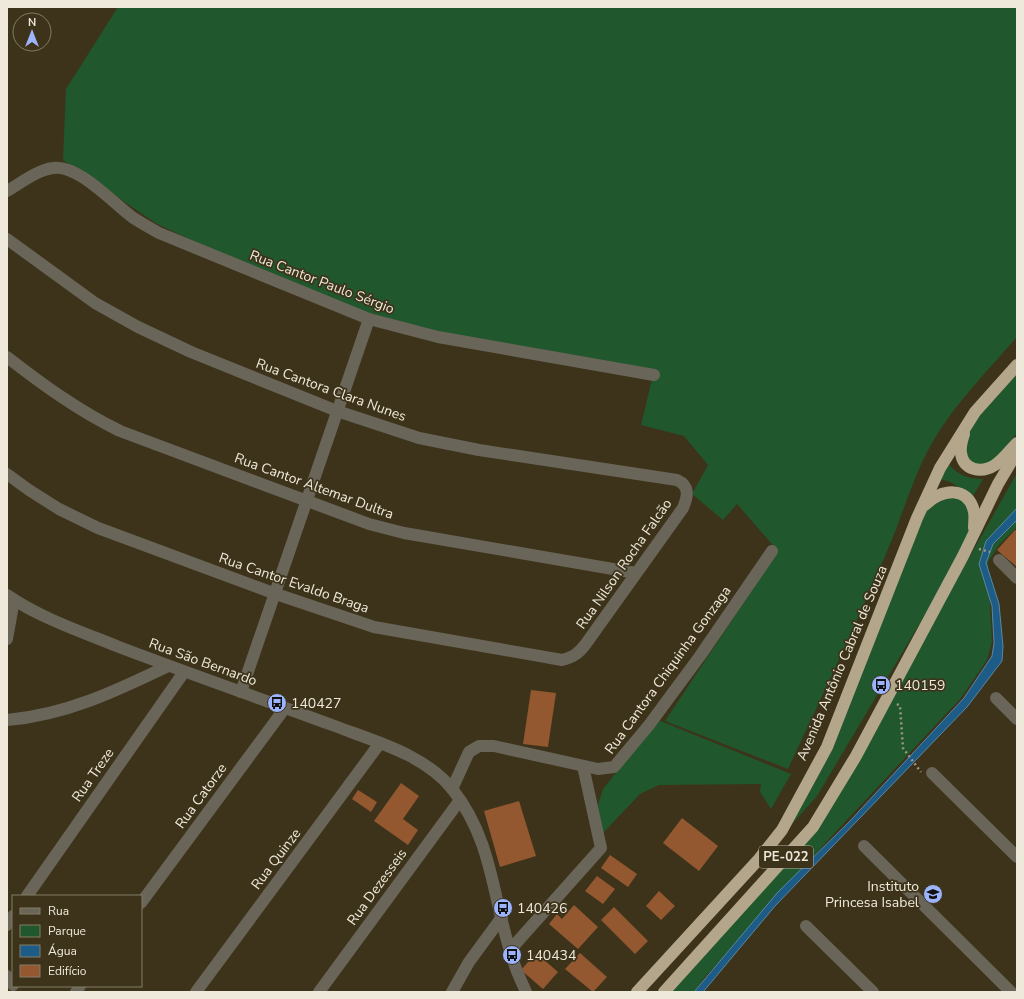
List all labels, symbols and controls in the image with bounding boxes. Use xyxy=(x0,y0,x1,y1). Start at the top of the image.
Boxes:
north arrow xyxy=(12,12,52,52)
text: N xyxy=(28,15,36,30)
street label: Rua Cantor Paulo Sérgio xyxy=(247,246,397,318)
street label: Rua Cantora Clara Nunes xyxy=(253,354,409,426)
street label: Rua Cantor Altemar Dultra xyxy=(232,448,396,524)
street label: Rua Nilson Rocha Falcão xyxy=(572,495,676,633)
street label: Rua Cantor Evaldo Braga xyxy=(216,548,372,618)
street label: Avenida Antônio Cabral de Souza xyxy=(792,562,892,764)
street label: Rua Cantora Chiquinha Gonzaga xyxy=(600,582,736,758)
street label: Rua São Bernardo xyxy=(146,634,260,690)
bus stop icon: 140159 xyxy=(870,674,892,696)
place label: 140159 xyxy=(895,676,945,695)
bus stop icon: 140427 xyxy=(266,692,288,714)
place label: 140427 xyxy=(291,694,341,713)
street label: Rua Treze xyxy=(68,744,118,806)
street label: Rua Catorze xyxy=(171,760,231,832)
street label: Rua Quinze xyxy=(247,825,305,893)
street label: Rua Dezesseis xyxy=(343,845,412,929)
road number: PE-022 xyxy=(759,846,813,868)
place label: Instituto Princesa Isabel xyxy=(825,877,920,912)
school or university icon: Instituto Princesa Isabel xyxy=(922,883,944,905)
legend xyxy=(12,895,142,987)
bus stop icon: 140426 xyxy=(492,897,514,919)
place label: 140426 xyxy=(517,899,567,918)
text: Rua xyxy=(48,903,69,919)
text: Parque xyxy=(48,923,86,939)
text: Água xyxy=(48,943,77,959)
bus stop icon: 140434 xyxy=(501,944,523,966)
place label: 140434 xyxy=(526,946,576,965)
text: Edifício xyxy=(48,963,87,979)

